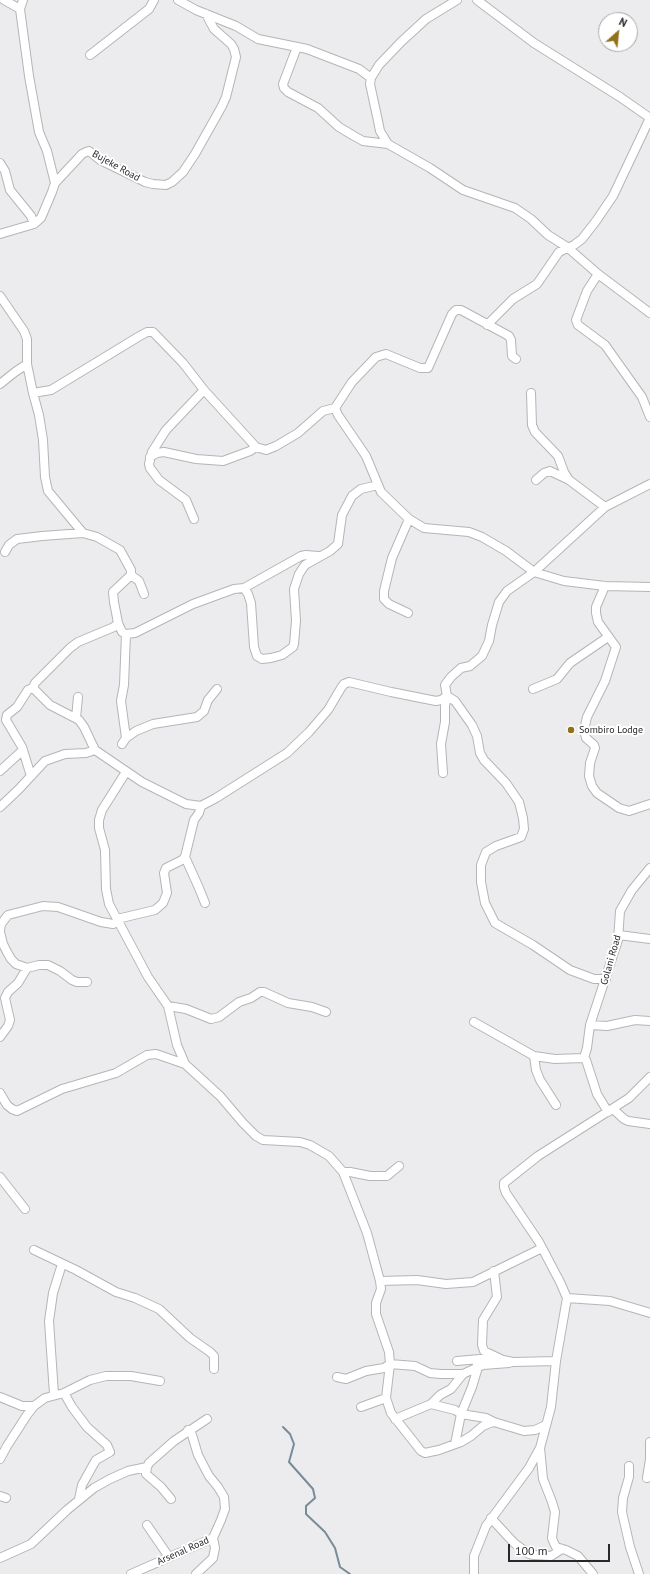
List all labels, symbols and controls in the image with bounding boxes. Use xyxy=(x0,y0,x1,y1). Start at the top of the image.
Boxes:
north arrow xyxy=(598,12,638,52)
text: N xyxy=(617,14,629,30)
street label: Bujeke Road xyxy=(90,148,142,184)
place label: Sombiro Lodge xyxy=(579,724,643,736)
marker: Sombiro Lodge xyxy=(566,725,576,735)
street label: Golani Road xyxy=(598,934,624,986)
street label: Arsenal Road xyxy=(155,1534,211,1568)
scale bar xyxy=(510,1536,612,1562)
text: 100 m xyxy=(515,1543,548,1558)

